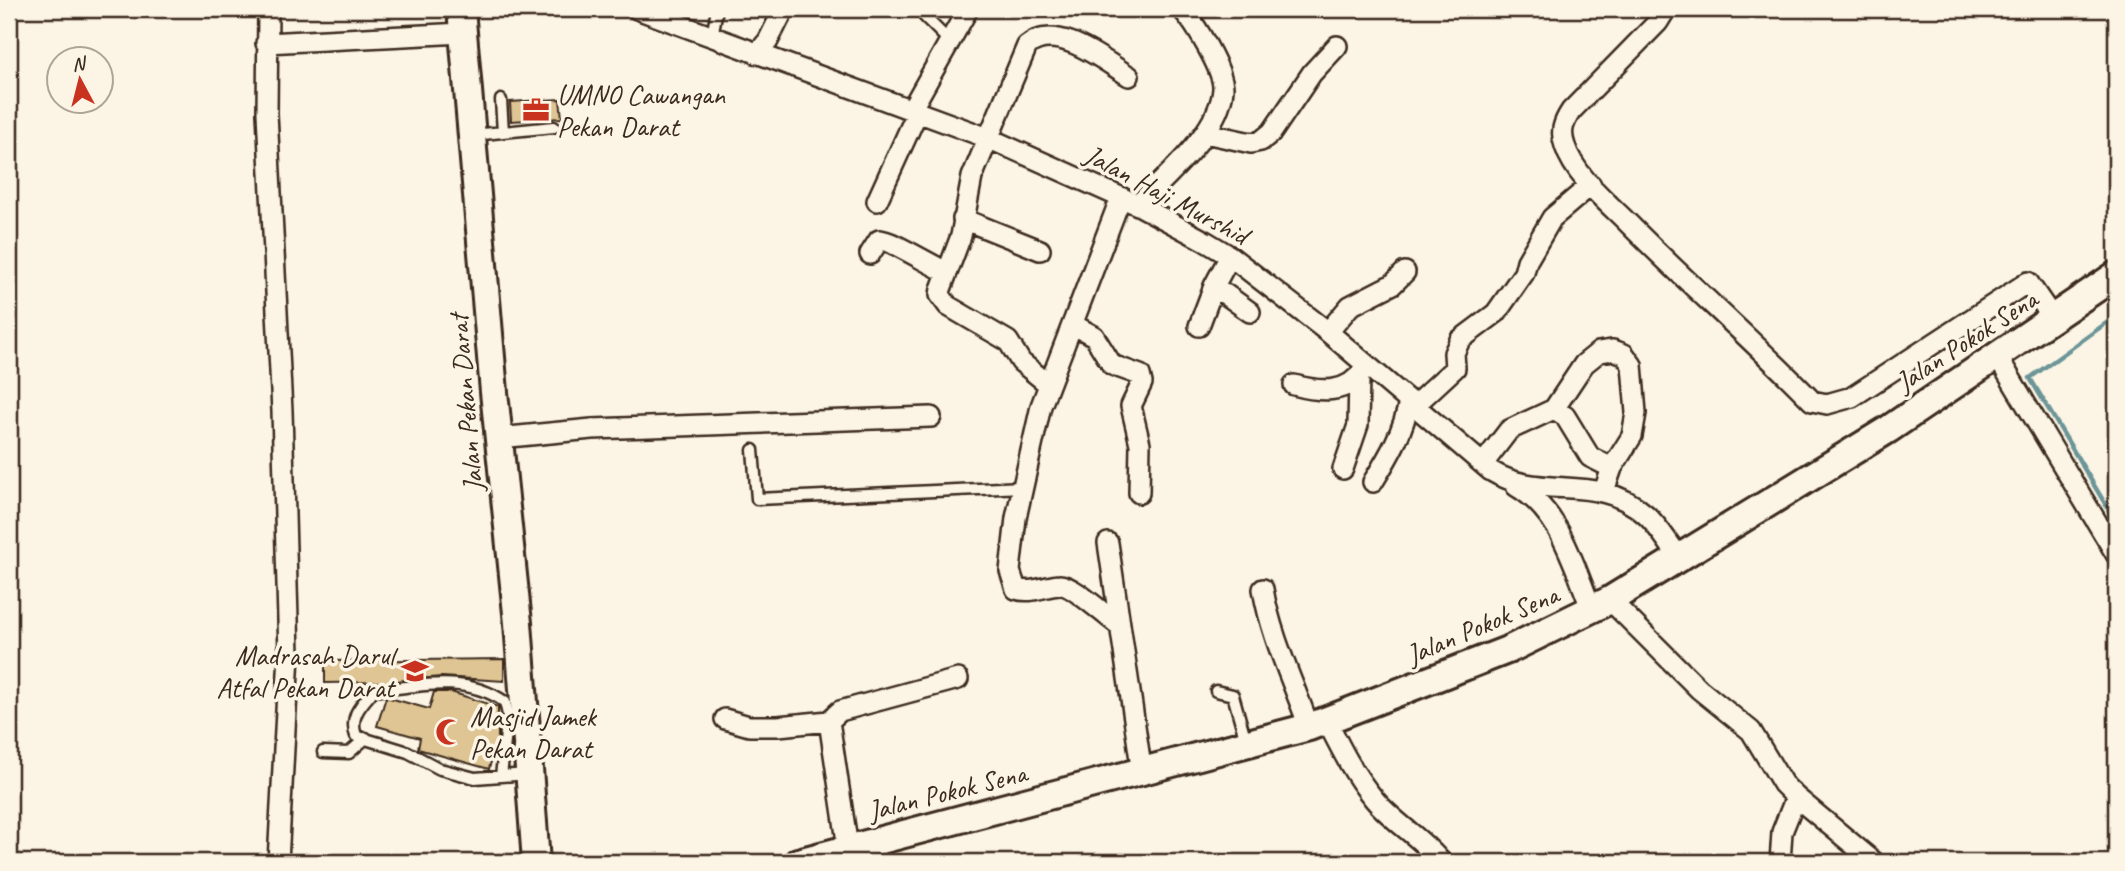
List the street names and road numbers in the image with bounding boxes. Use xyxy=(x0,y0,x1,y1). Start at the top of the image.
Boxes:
street label: Jalan Haji Murshid xyxy=(1077,136,1258,254)
street label: Jalan Pokok Sena xyxy=(1887,280,2046,400)
street label: Jalan Pekan Darat xyxy=(440,309,491,495)
street label: Jalan Pokok Sena xyxy=(1399,576,1566,673)
street label: Jalan Pokok Sena xyxy=(862,754,1032,829)

